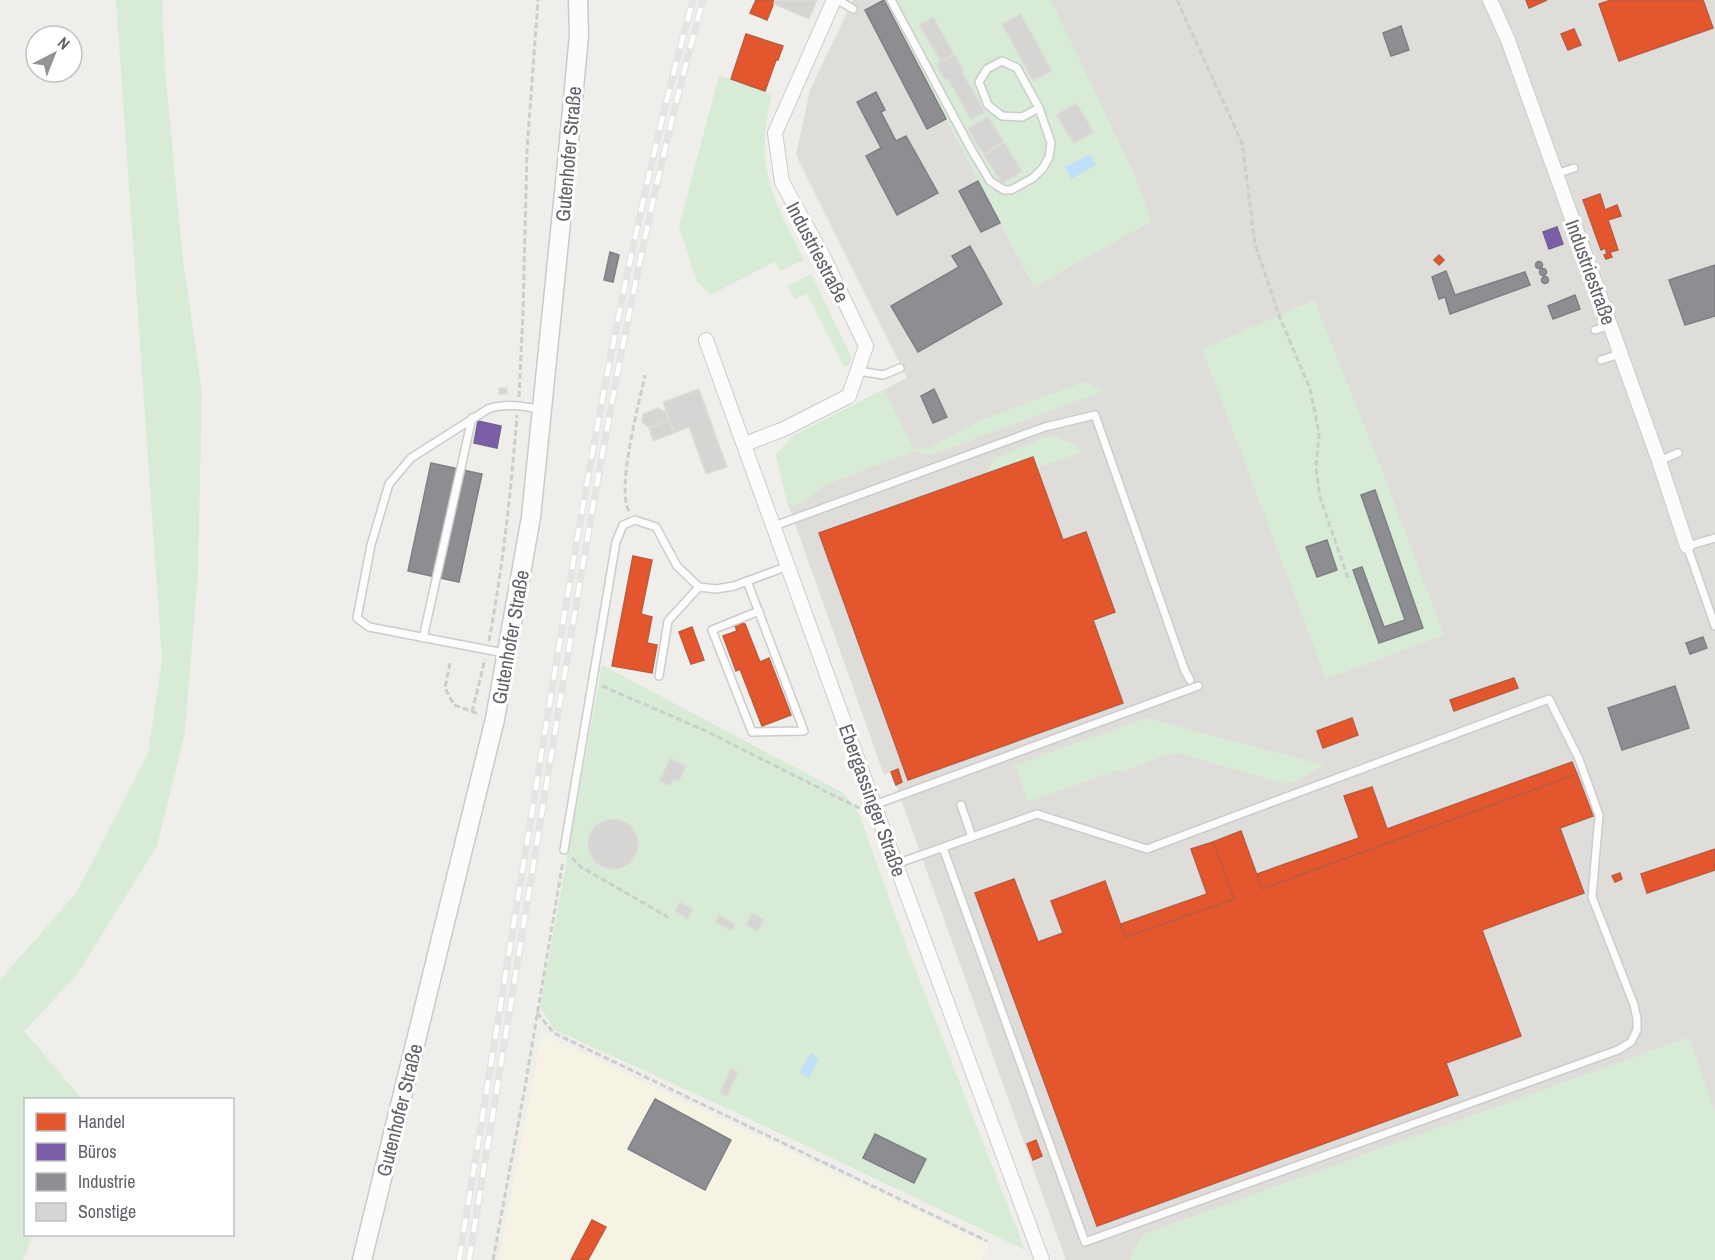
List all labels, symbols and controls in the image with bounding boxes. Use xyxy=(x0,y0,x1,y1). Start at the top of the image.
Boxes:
north arrow xyxy=(24,24,84,84)
text: N xyxy=(53,32,75,54)
street label: Gutenhofer Straße xyxy=(549,85,587,223)
street label: Industriestraße xyxy=(780,197,856,307)
street label: Industriestraße xyxy=(1559,216,1623,328)
street label: Gutenhofer Straße xyxy=(485,568,535,706)
street label: Ebergassinger Straße xyxy=(833,720,913,880)
street label: Gutenhofer Straße xyxy=(369,1041,429,1179)
legend xyxy=(24,1098,234,1236)
text: Handel xyxy=(78,1109,125,1134)
text: Büros xyxy=(78,1139,117,1164)
text: Industrie xyxy=(78,1169,135,1194)
text: Sonstige xyxy=(78,1199,136,1224)

